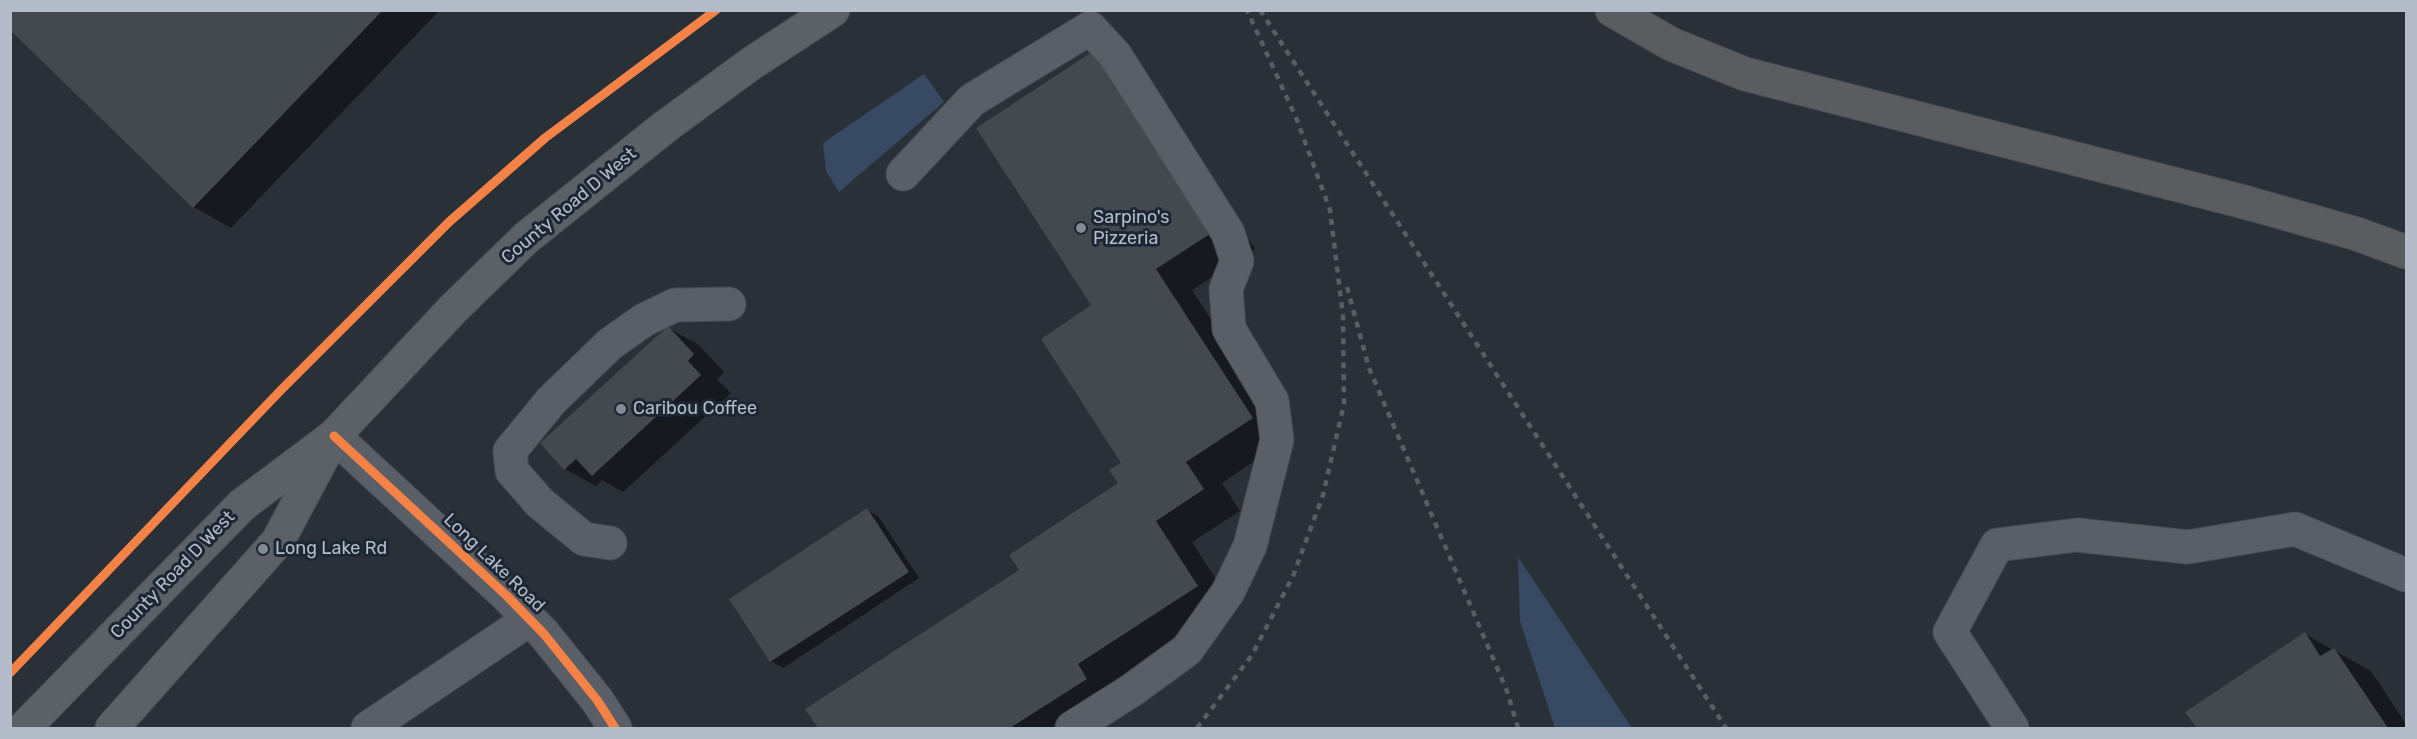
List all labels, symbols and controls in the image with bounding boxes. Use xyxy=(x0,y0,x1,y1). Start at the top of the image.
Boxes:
street label: County Road D West xyxy=(497,143,641,269)
place label: Sarpino's Pizzeria xyxy=(1093,207,1169,250)
marker: Sarpino's Pizzeria xyxy=(1074,221,1088,235)
place label: Caribou Coffee xyxy=(633,398,757,420)
marker: Caribou Coffee xyxy=(614,402,628,416)
street label: County Road D West xyxy=(106,507,240,643)
street label: Long Lake Road xyxy=(439,509,549,617)
place label: Long Lake Rd xyxy=(275,538,387,560)
marker: Long Lake Rd xyxy=(256,542,270,556)

